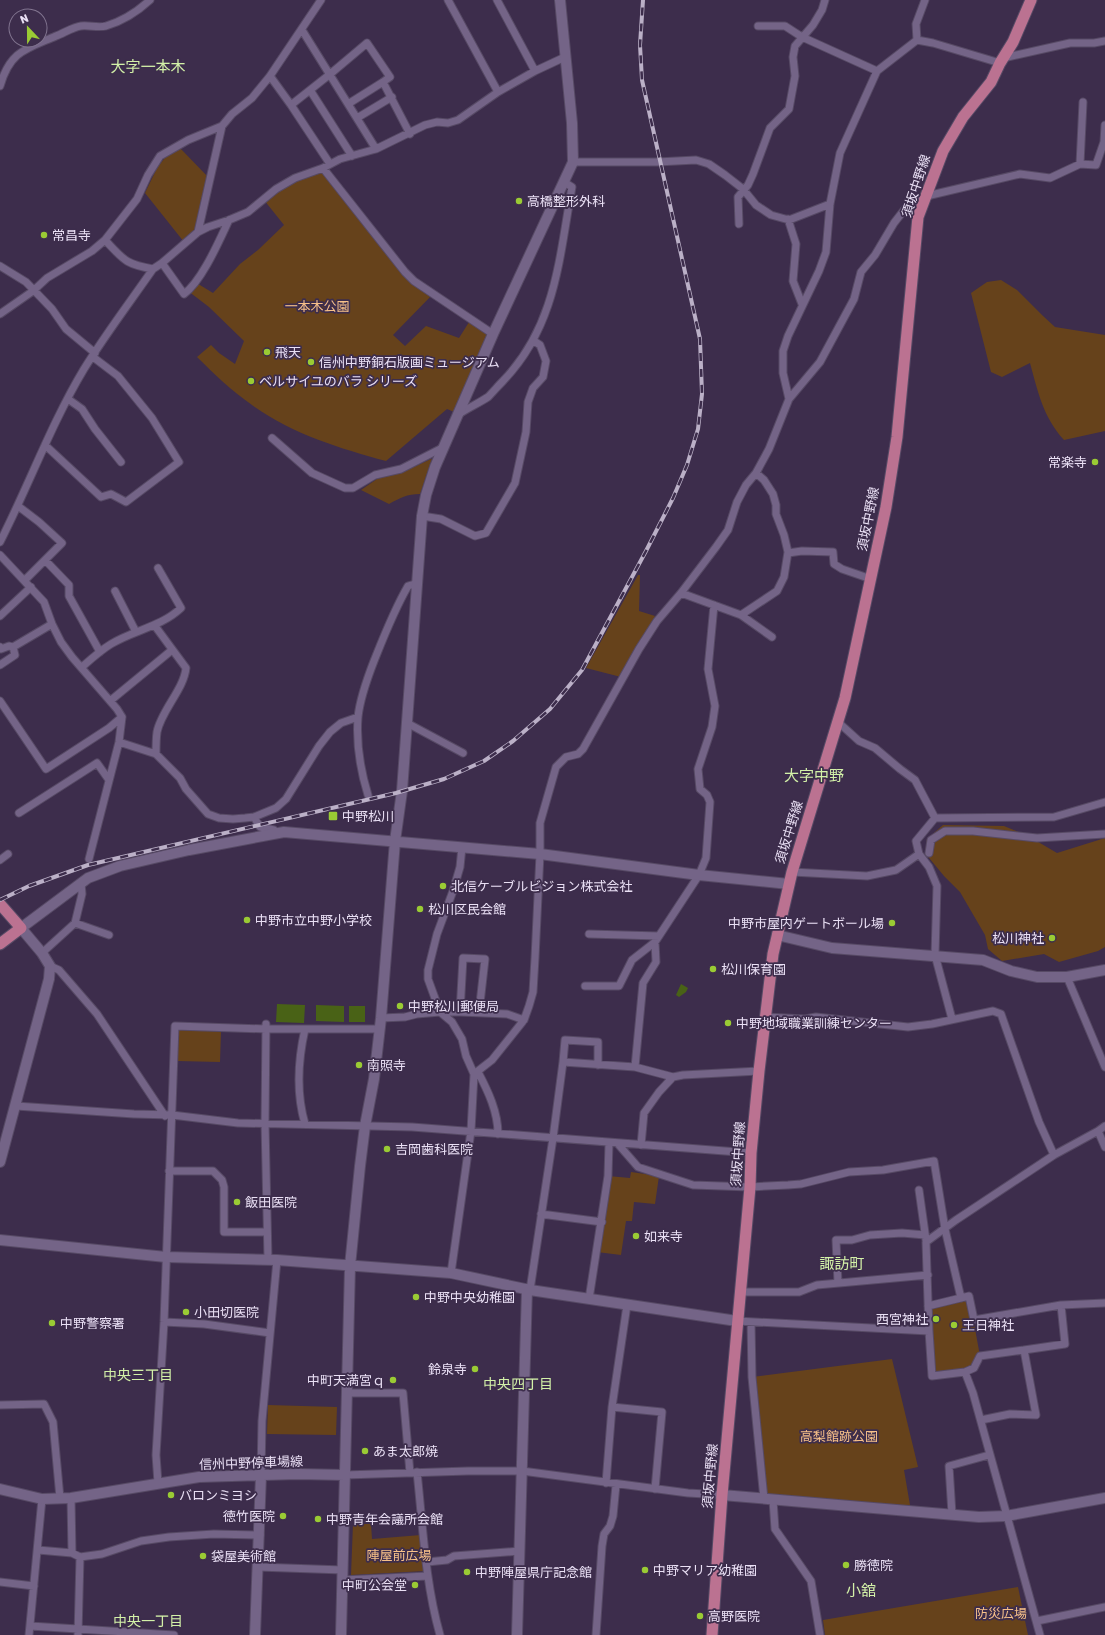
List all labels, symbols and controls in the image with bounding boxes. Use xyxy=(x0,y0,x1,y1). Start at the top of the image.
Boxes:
north arrow xyxy=(8,8,48,48)
text: N xyxy=(18,12,31,27)
district label: 大字一本木 xyxy=(110,58,186,76)
street label: 須坂中野線 xyxy=(899,153,933,219)
place label: 高橋整形外科 xyxy=(527,194,605,209)
marker: 高橋整形外科 xyxy=(514,196,524,206)
place label: 常昌寺 xyxy=(52,228,91,243)
marker: 常昌寺 xyxy=(39,230,49,240)
park label: 一本木公園 xyxy=(284,299,350,314)
place label: 飛天 xyxy=(275,345,301,360)
marker: 飛天 xyxy=(262,347,272,357)
place label: 信州中野銅石版画ミュージアム xyxy=(319,355,500,370)
marker: 信州中野銅石版画ミュージアム xyxy=(306,357,316,367)
place label: ベルサイユのバラ シリーズ xyxy=(259,374,417,389)
marker: ベルサイユのバラ シリーズ xyxy=(246,376,256,386)
place label: 常楽寺 xyxy=(1048,455,1087,470)
marker: 常楽寺 xyxy=(1090,457,1100,467)
street label: 須坂中野線 xyxy=(854,486,882,552)
district label: 大字中野 xyxy=(784,767,844,785)
street label: 須坂中野線 xyxy=(772,799,806,865)
place label: 中野松川 xyxy=(342,809,394,824)
marker: 中野松川 xyxy=(327,810,339,822)
place label: 北信ケーブルビジョン株式会社 xyxy=(451,879,632,894)
marker: 北信ケーブルビジョン株式会社 xyxy=(438,881,448,891)
place label: 松川区民会館 xyxy=(428,902,506,917)
marker: 松川区民会館 xyxy=(415,904,425,914)
place label: 中野市立中野小学校 xyxy=(255,913,372,928)
marker: 中野市立中野小学校 xyxy=(242,915,252,925)
place label: 中野市屋内ゲートボール場 xyxy=(728,916,884,931)
marker: 中野市屋内ゲートボール場 xyxy=(887,918,897,928)
place label: 松川神社 xyxy=(992,931,1044,946)
marker: 松川神社 xyxy=(1047,933,1057,943)
place label: 松川保育園 xyxy=(721,962,786,977)
marker: 松川保育園 xyxy=(708,964,718,974)
place label: 中野松川郵便局 xyxy=(408,999,499,1014)
marker: 中野松川郵便局 xyxy=(395,1001,405,1011)
place label: 中野地域職業訓練センター xyxy=(736,1016,892,1031)
marker: 中野地域職業訓練センター xyxy=(723,1018,733,1028)
place label: 南照寺 xyxy=(367,1058,406,1073)
marker: 南照寺 xyxy=(354,1060,364,1070)
street label: 須坂中野線 xyxy=(728,1121,748,1187)
place label: 吉岡歯科医院 xyxy=(395,1142,473,1157)
marker: 吉岡歯科医院 xyxy=(382,1144,392,1154)
place label: 飯田医院 xyxy=(245,1195,297,1210)
marker: 飯田医院 xyxy=(232,1197,242,1207)
place label: 如来寺 xyxy=(644,1229,683,1244)
marker: 如来寺 xyxy=(631,1231,641,1241)
district label: 諏訪町 xyxy=(819,1255,865,1273)
place label: 中野中央幼稚園 xyxy=(424,1290,515,1305)
marker: 中野中央幼稚園 xyxy=(411,1292,421,1302)
place label: 小田切医院 xyxy=(194,1305,259,1320)
marker: 小田切医院 xyxy=(181,1307,191,1317)
place label: 西宮神社 xyxy=(876,1312,928,1327)
marker: 西宮神社 xyxy=(931,1314,941,1324)
place label: 中野警察署 xyxy=(60,1316,125,1331)
marker: 中野警察署 xyxy=(47,1318,57,1328)
place label: 王日神社 xyxy=(962,1318,1014,1333)
marker: 王日神社 xyxy=(949,1320,959,1330)
place label: 鈴泉寺 xyxy=(428,1362,467,1377)
marker: 鈴泉寺 xyxy=(470,1364,480,1374)
district label: 中央三丁目 xyxy=(103,1367,173,1384)
place label: 中町天満宮ｑ xyxy=(307,1373,385,1388)
marker: 中町天満宮ｑ xyxy=(388,1375,398,1385)
district label: 中央四丁目 xyxy=(483,1376,553,1393)
park label: 高梨館跡公園 xyxy=(800,1429,878,1444)
street label: 須坂中野線 xyxy=(700,1443,720,1509)
place label: あま太郎焼 xyxy=(373,1444,438,1459)
marker: あま太郎焼 xyxy=(360,1446,370,1456)
street label: 信州中野停車場線 xyxy=(199,1454,303,1472)
place label: バロンミヨシ xyxy=(179,1488,257,1503)
marker: バロンミヨシ xyxy=(166,1490,176,1500)
place label: 徳竹医院 xyxy=(223,1509,275,1524)
marker: 徳竹医院 xyxy=(278,1511,288,1521)
place label: 中野青年会議所会館 xyxy=(326,1512,443,1527)
marker: 中野青年会議所会館 xyxy=(313,1514,323,1524)
park label: 陣屋前広場 xyxy=(366,1548,432,1563)
place label: 袋屋美術館 xyxy=(211,1549,276,1564)
marker: 袋屋美術館 xyxy=(198,1551,208,1561)
place label: 勝徳院 xyxy=(854,1558,893,1573)
marker: 勝徳院 xyxy=(841,1560,851,1570)
place label: 中野マリア幼稚園 xyxy=(653,1563,757,1578)
place label: 中野陣屋県庁記念館 xyxy=(475,1565,592,1580)
marker: 中野マリア幼稚園 xyxy=(640,1565,650,1575)
marker: 中野陣屋県庁記念館 xyxy=(462,1567,472,1577)
place label: 中町公会堂 xyxy=(342,1578,407,1593)
marker: 中町公会堂 xyxy=(410,1580,420,1590)
district label: 小舘 xyxy=(846,1582,876,1600)
park label: 防災広場 xyxy=(975,1606,1027,1621)
place label: 高野医院 xyxy=(708,1609,760,1624)
marker: 高野医院 xyxy=(695,1611,705,1621)
district label: 中央一丁目 xyxy=(113,1613,183,1630)

